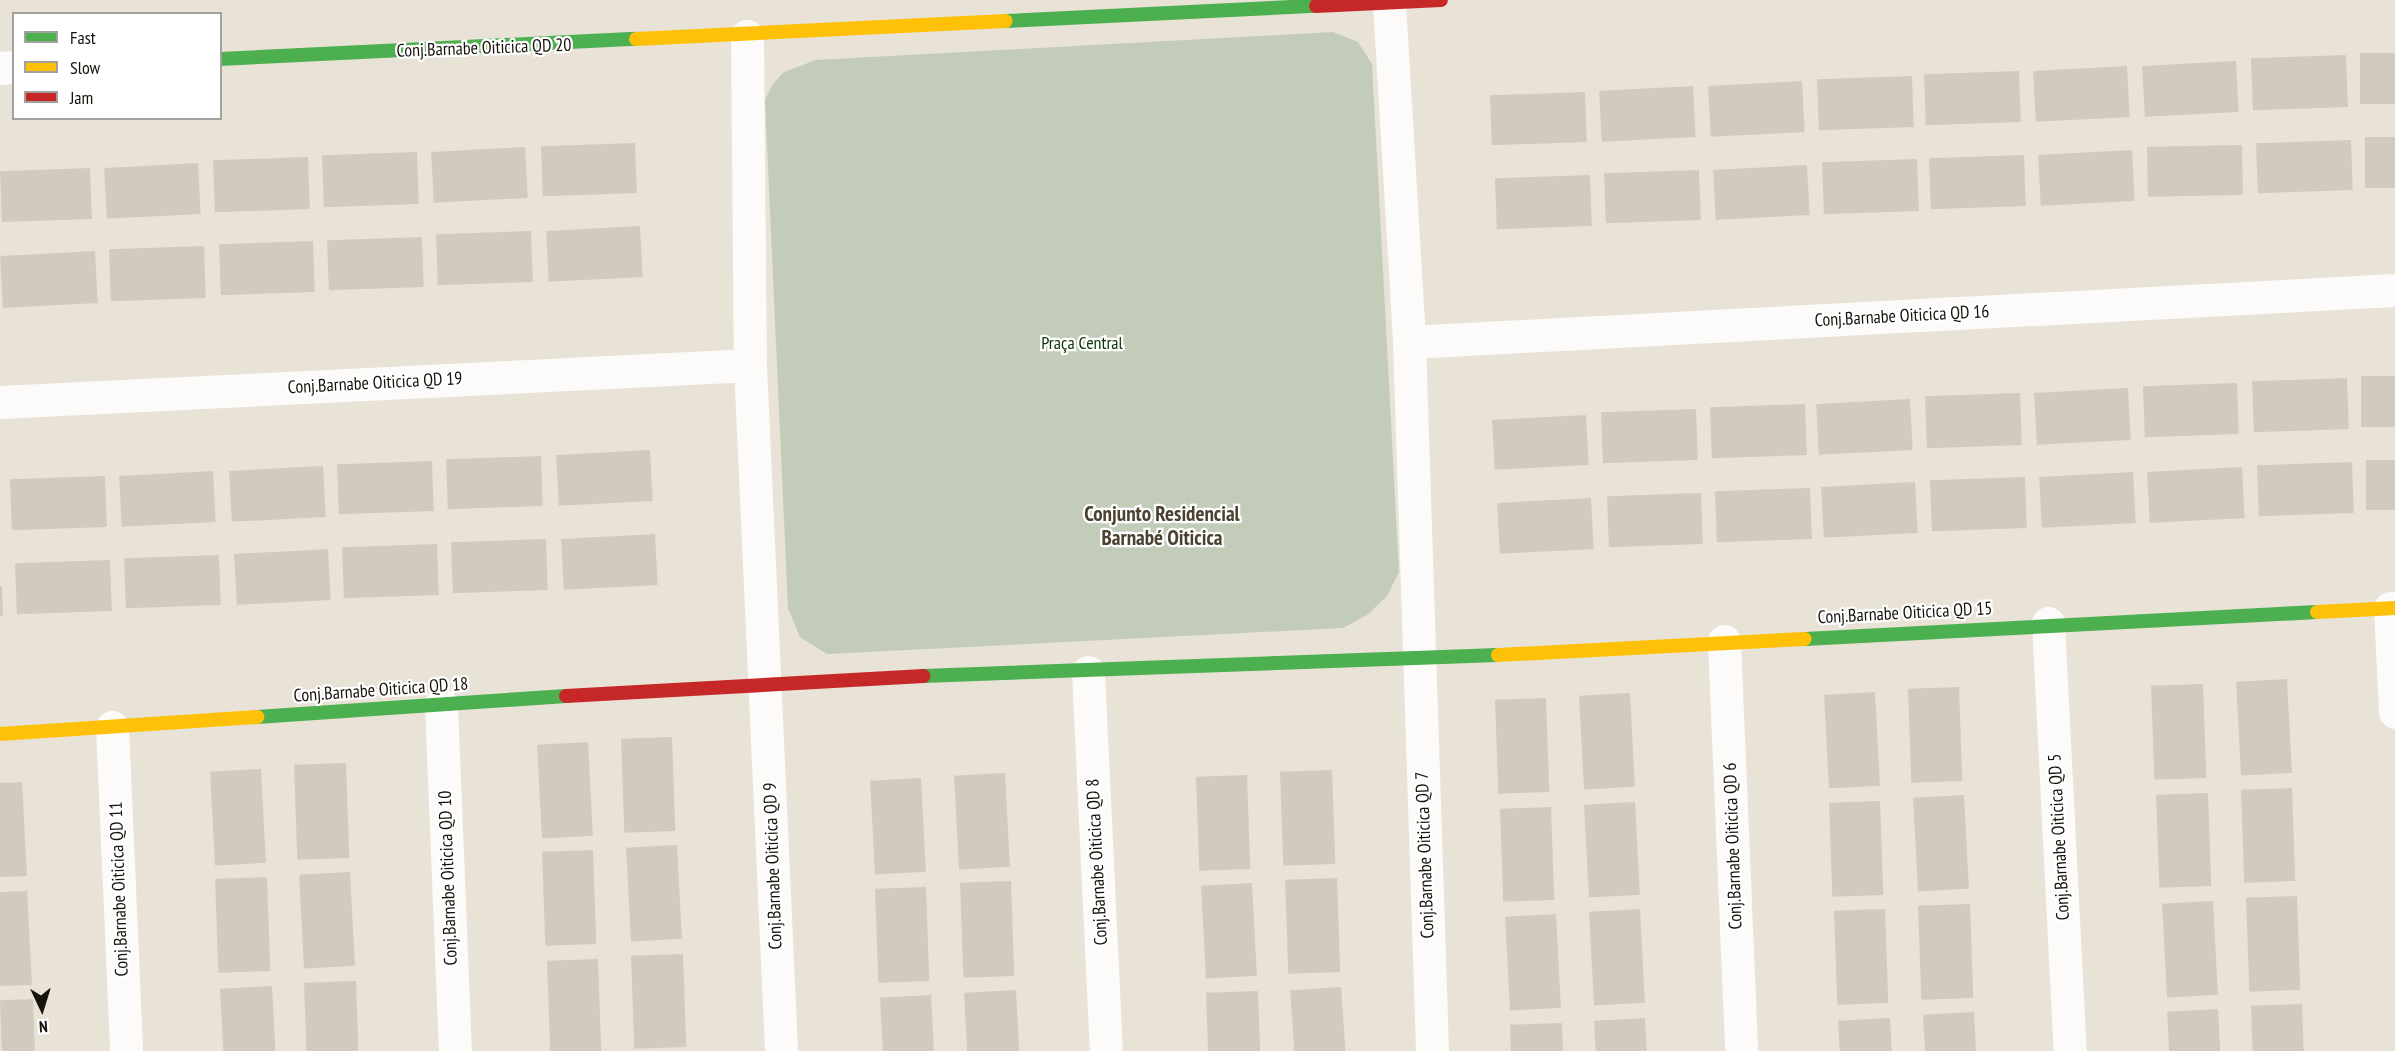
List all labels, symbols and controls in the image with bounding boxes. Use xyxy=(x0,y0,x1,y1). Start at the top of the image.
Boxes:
legend xyxy=(12,12,222,120)
text: Fast xyxy=(70,26,96,49)
street label: Conj.Barnabe Oiticica QD 20 xyxy=(396,34,572,62)
text: Slow xyxy=(70,56,100,79)
text: Jam xyxy=(70,86,93,109)
street label: Conj.Barnabe Oiticica QD 16 xyxy=(1814,301,1990,331)
park label: Praça Central xyxy=(1041,332,1123,354)
street label: Conj.Barnabe Oiticica QD 19 xyxy=(287,368,463,398)
district label: Conjunto Residencial Barnabé Oiticica xyxy=(1084,501,1240,551)
street label: Conj.Barnabe Oiticica QD 15 xyxy=(1817,598,1993,628)
street label: Conj.Barnabe Oiticica QD 18 xyxy=(293,673,469,707)
street label: Conj.Barnabe Oiticica QD 5 xyxy=(2044,753,2074,921)
street label: Conj.Barnabe Oiticica QD 6 xyxy=(1719,762,1747,930)
street label: Conj.Barnabe Oiticica QD 7 xyxy=(1411,771,1439,939)
street label: Conj.Barnabe Oiticica QD 8 xyxy=(1082,778,1112,946)
street label: Conj.Barnabe Oiticica QD 9 xyxy=(759,782,787,950)
street label: Conj.Barnabe Oiticica QD 10 xyxy=(434,790,462,966)
street label: Conj.Barnabe Oiticica QD 11 xyxy=(105,801,133,977)
north arrow xyxy=(12,979,72,1039)
text: N xyxy=(38,1017,48,1037)

